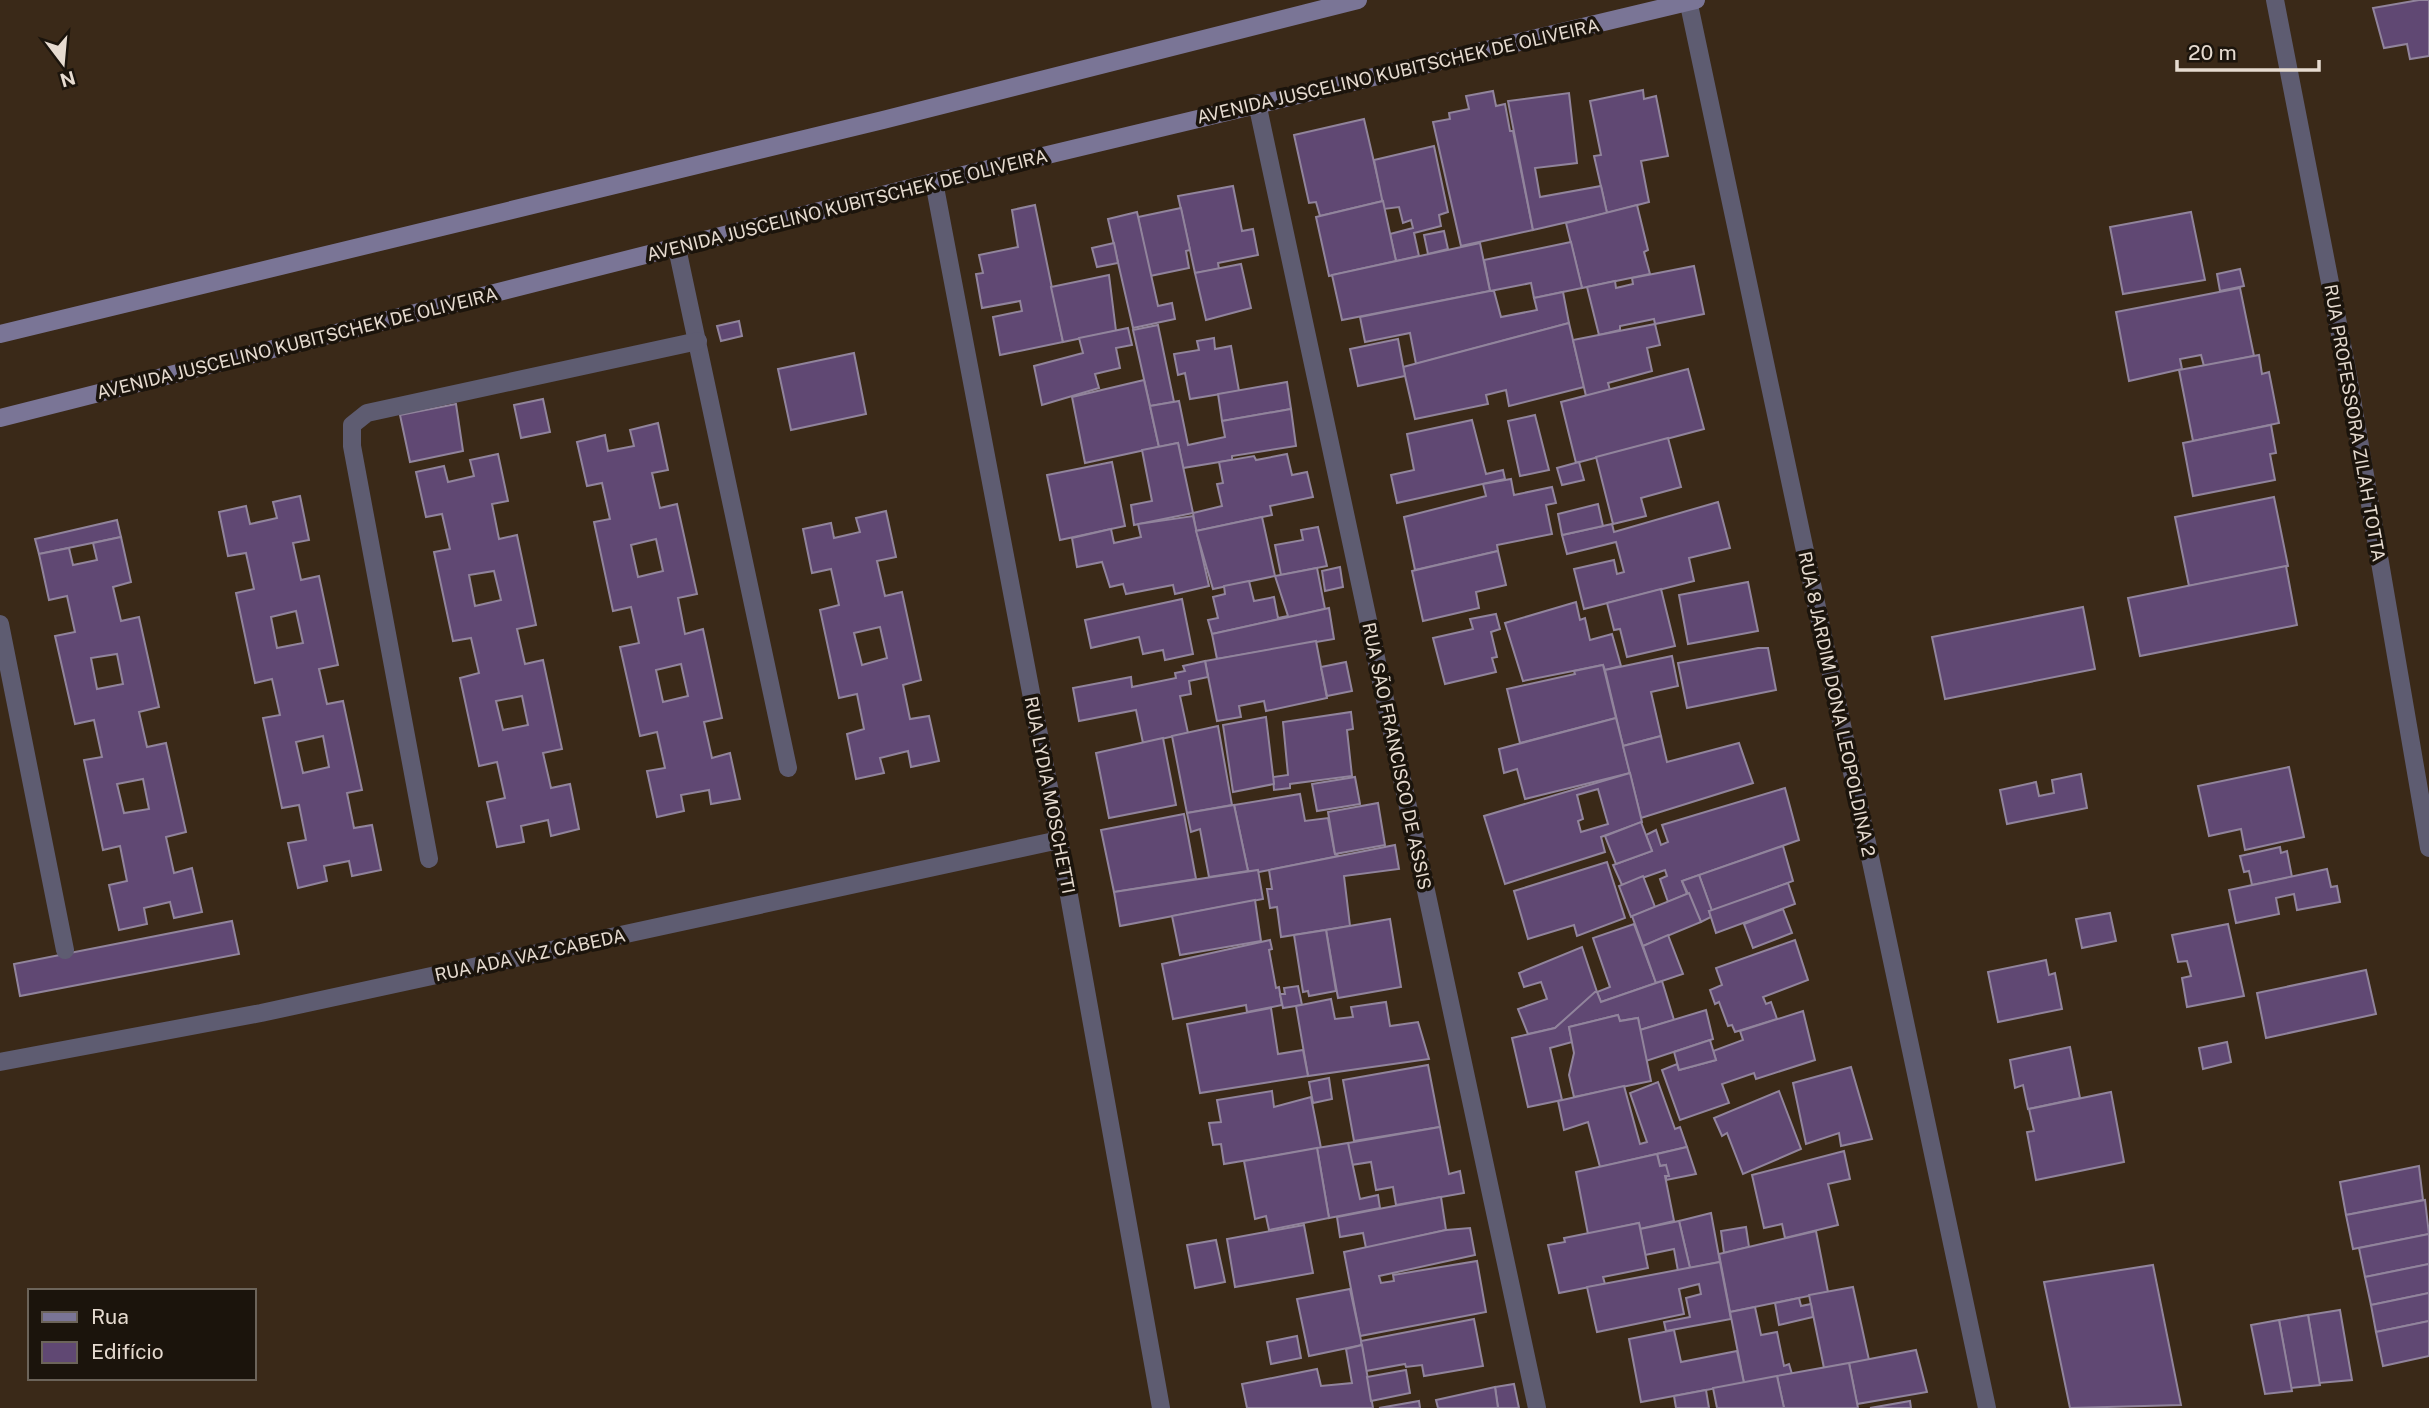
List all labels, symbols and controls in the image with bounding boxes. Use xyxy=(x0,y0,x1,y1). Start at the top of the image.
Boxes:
street label: AVENIDA JUSCELINO KUBITSCHEK DE OLIVEIRA xyxy=(1195,14,1601,128)
north arrow xyxy=(28,28,98,98)
scale bar xyxy=(2177,28,2319,72)
text: 20 m xyxy=(2188,40,2237,65)
text: N xyxy=(58,67,78,92)
street label: AVENIDA JUSCELINO KUBITSCHEK DE OLIVEIRA xyxy=(644,145,1050,265)
street label: AVENIDA JUSCELINO KUBITSCHEK DE OLIVEIRA xyxy=(94,283,500,403)
street label: RUA PROFESSORA ZILAH TOTTA xyxy=(2320,283,2390,564)
street label: RUA 8 JARDIM DONA LEOPOLDINA 2 xyxy=(1794,549,1880,859)
street label: RUA SÃO FRANCISCO DE ASSIS xyxy=(1358,620,1437,892)
street label: RUA LYDIA MOSCHETTI xyxy=(1021,694,1079,896)
street label: RUA ADA VAZ CABEDA xyxy=(433,924,627,985)
legend xyxy=(28,1289,256,1380)
text: Rua xyxy=(91,1304,129,1329)
text: Edifício xyxy=(91,1339,164,1364)

